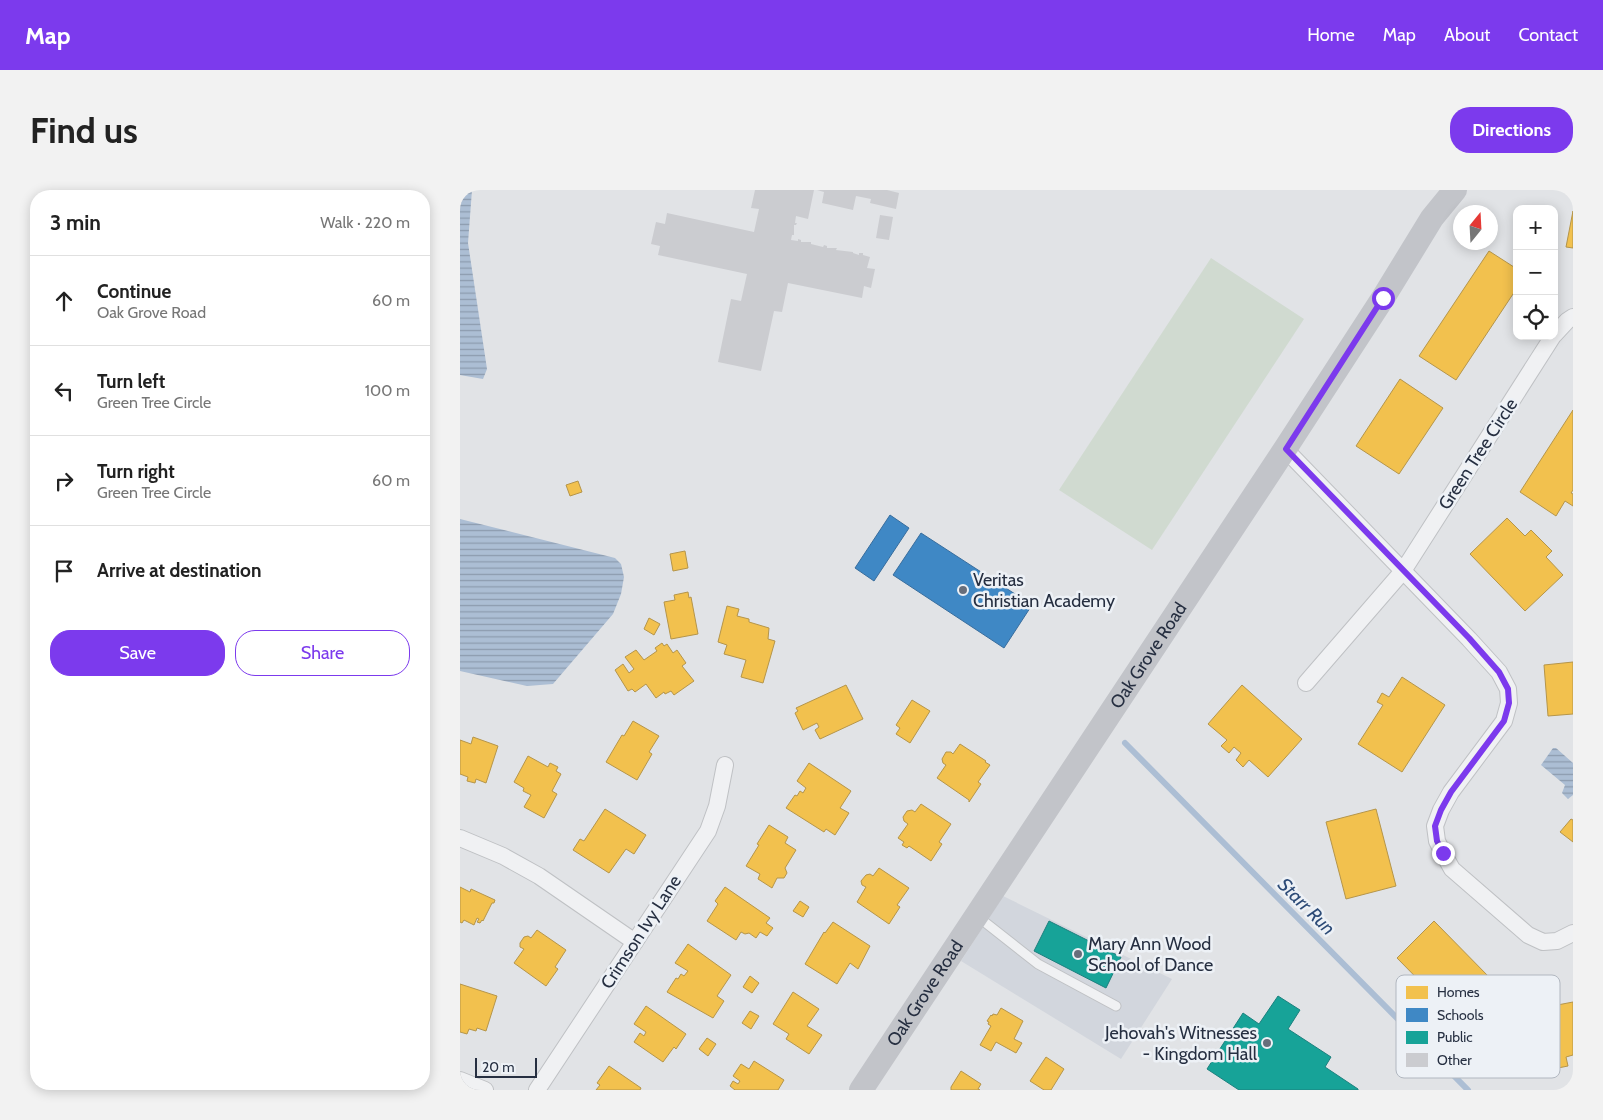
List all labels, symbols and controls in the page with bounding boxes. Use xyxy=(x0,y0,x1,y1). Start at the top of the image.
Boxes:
text: Map xyxy=(25,21,71,50)
text: Home xyxy=(1307,24,1355,46)
text: Map xyxy=(1383,24,1416,46)
text: About xyxy=(1444,24,1490,46)
text: Contact xyxy=(1518,24,1578,46)
button: Directions xyxy=(1450,107,1573,153)
text: Find us xyxy=(30,109,138,152)
north arrow xyxy=(1453,205,1498,250)
map controls xyxy=(1513,205,1558,340)
button: + xyxy=(1513,205,1558,250)
text: 3 min xyxy=(50,210,101,235)
text: Walk · 220 m xyxy=(320,213,410,232)
button: − xyxy=(1513,250,1558,295)
text: Continue xyxy=(97,280,171,303)
icon: ahead xyxy=(50,287,78,315)
route start xyxy=(1372,287,1395,310)
text: 60 m xyxy=(372,291,410,310)
button: locate xyxy=(1513,295,1558,340)
text: Oak Grove Road xyxy=(97,303,206,322)
text: Turn left xyxy=(97,370,165,393)
icon: left xyxy=(50,377,78,405)
text: 100 m xyxy=(365,381,410,400)
text: Green Tree Circle xyxy=(97,393,211,412)
street label: Green Tree Circle xyxy=(1434,394,1522,514)
text: Turn right xyxy=(97,460,175,483)
icon: right xyxy=(50,467,78,495)
text: 60 m xyxy=(372,471,410,490)
text: Green Tree Circle xyxy=(97,483,211,502)
icon: arrive xyxy=(50,557,78,585)
text: Arrive at destination xyxy=(97,559,261,582)
place label: Veritas Christian Academy xyxy=(973,569,1115,612)
marker: Veritas Christian Academy xyxy=(957,584,969,596)
street label: Oak Grove Road xyxy=(1105,598,1191,713)
button: Save xyxy=(50,630,225,676)
button: Share xyxy=(235,630,410,676)
route end xyxy=(1432,842,1455,865)
street label: Crimson Ivy Lane xyxy=(596,871,686,993)
water label: Starr Run xyxy=(1273,873,1340,940)
place label: Mary Ann Wood School of Dance xyxy=(1088,933,1213,976)
street label: Oak Grove Road xyxy=(882,936,968,1051)
marker: Mary Ann Wood School of Dance xyxy=(1072,948,1084,960)
legend xyxy=(1396,975,1560,1078)
text: Homes xyxy=(1437,983,1480,1001)
text: Schools xyxy=(1437,1006,1484,1024)
place label: Jehovah's Witnesses - Kingdom Hall xyxy=(1104,1022,1258,1065)
text: Public xyxy=(1437,1028,1473,1046)
marker: Jehovah's Witnesses - Kingdom Hall xyxy=(1261,1037,1273,1049)
text: Other xyxy=(1437,1051,1472,1069)
scale bar xyxy=(475,1055,538,1078)
text: 20 m xyxy=(482,1058,515,1076)

